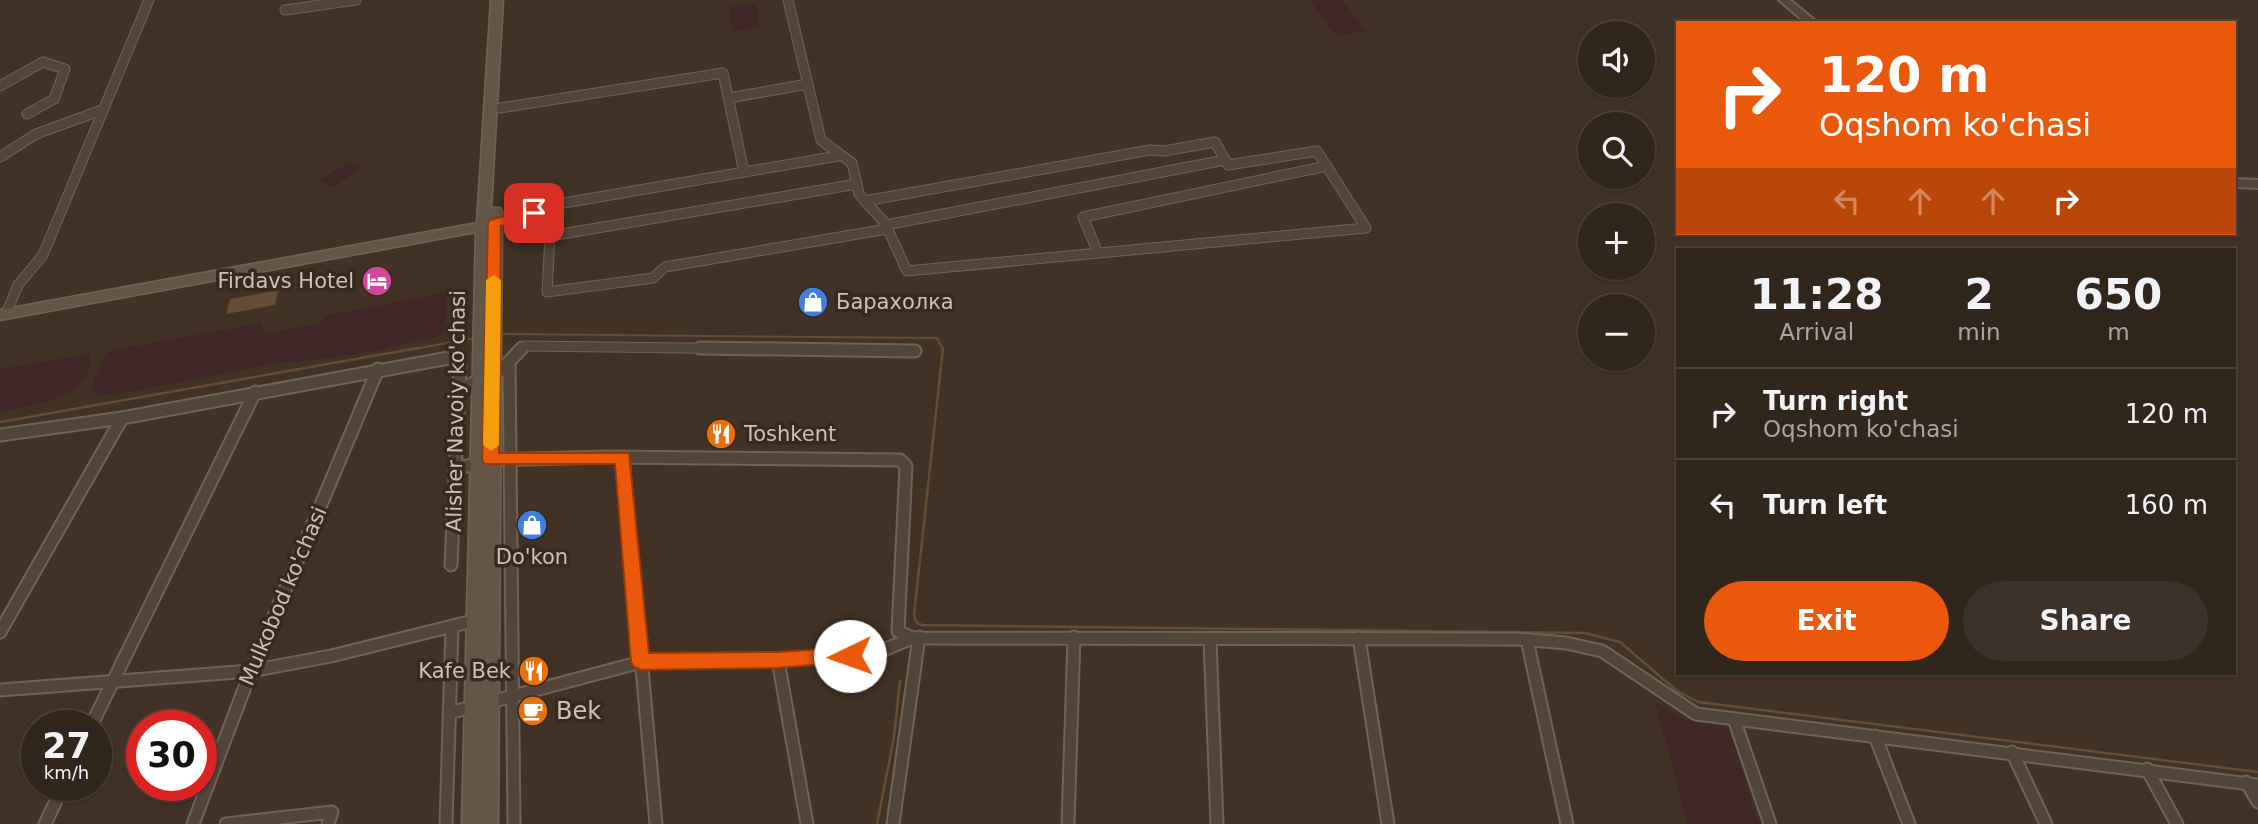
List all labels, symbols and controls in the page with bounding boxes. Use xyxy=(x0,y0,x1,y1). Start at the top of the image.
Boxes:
map controls xyxy=(1578,21,1655,371)
button: sound xyxy=(1578,21,1655,98)
text: 120 m xyxy=(1819,47,1989,104)
icon: right xyxy=(1704,49,1795,140)
text: Oqshom ko'chasi xyxy=(1819,106,2091,144)
button: search xyxy=(1578,112,1655,189)
icon: left xyxy=(1828,182,1866,220)
icon: ahead xyxy=(1901,182,1939,220)
icon: ahead xyxy=(1974,182,2012,220)
icon: right xyxy=(2047,182,2085,220)
pin xyxy=(504,183,564,243)
icon: arrive xyxy=(515,194,553,232)
button: + xyxy=(1578,203,1655,280)
hotel icon: Firdavs Hotel xyxy=(360,264,394,298)
place label: Firdavs Hotel xyxy=(217,269,354,293)
text: 11:28 xyxy=(1750,270,1884,319)
text: 2 xyxy=(1964,270,1994,319)
text: 650 xyxy=(2075,270,2162,319)
shop icon: Барахолка xyxy=(796,285,830,319)
street label: Alisher Navoiy ko'chasi xyxy=(442,290,470,532)
place label: Барахолка xyxy=(836,290,954,314)
button: − xyxy=(1578,294,1655,371)
text: Arrival xyxy=(1779,319,1854,345)
text: min xyxy=(1957,319,2001,345)
text: m xyxy=(2107,319,2130,345)
text: Turn right xyxy=(1763,386,1908,416)
icon: right xyxy=(1704,395,1742,433)
text: 120 m xyxy=(2125,399,2208,429)
text: Oqshom ko'chasi xyxy=(1763,416,1959,442)
restaurant icon: Toshkent xyxy=(704,417,738,451)
place label: Toshkent xyxy=(743,422,836,446)
icon: left xyxy=(1704,486,1742,524)
text: Turn left xyxy=(1763,490,1887,520)
text: 160 m xyxy=(2125,490,2208,520)
street label: Mulkobod ko'chasi xyxy=(234,503,332,689)
shop icon: Do'kon xyxy=(515,508,549,542)
place label: Do'kon xyxy=(496,545,568,569)
button: Exit xyxy=(1704,581,1949,661)
button: Share xyxy=(1963,581,2208,661)
position arrow xyxy=(813,619,887,693)
restaurant icon: Kafe Bek xyxy=(517,654,551,688)
place label: Kafe Bek xyxy=(418,659,512,683)
cafe icon: Bek xyxy=(516,694,550,728)
place label: Bek xyxy=(556,697,601,725)
speed limit sign: 30 xyxy=(126,710,217,801)
text: 27 xyxy=(42,726,91,766)
text: km/h xyxy=(44,762,89,783)

